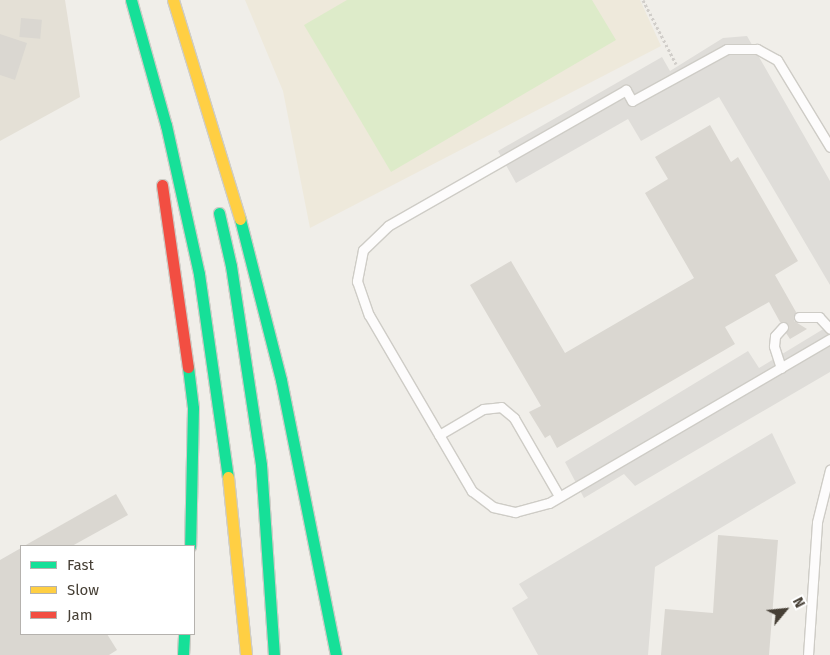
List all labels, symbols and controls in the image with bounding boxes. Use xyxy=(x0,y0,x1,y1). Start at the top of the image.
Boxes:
legend xyxy=(20,545,195,635)
text: Fast xyxy=(67,556,94,574)
text: Slow xyxy=(67,581,99,599)
north arrow xyxy=(760,585,810,635)
text: N xyxy=(789,595,808,611)
text: Jam xyxy=(67,606,93,624)

